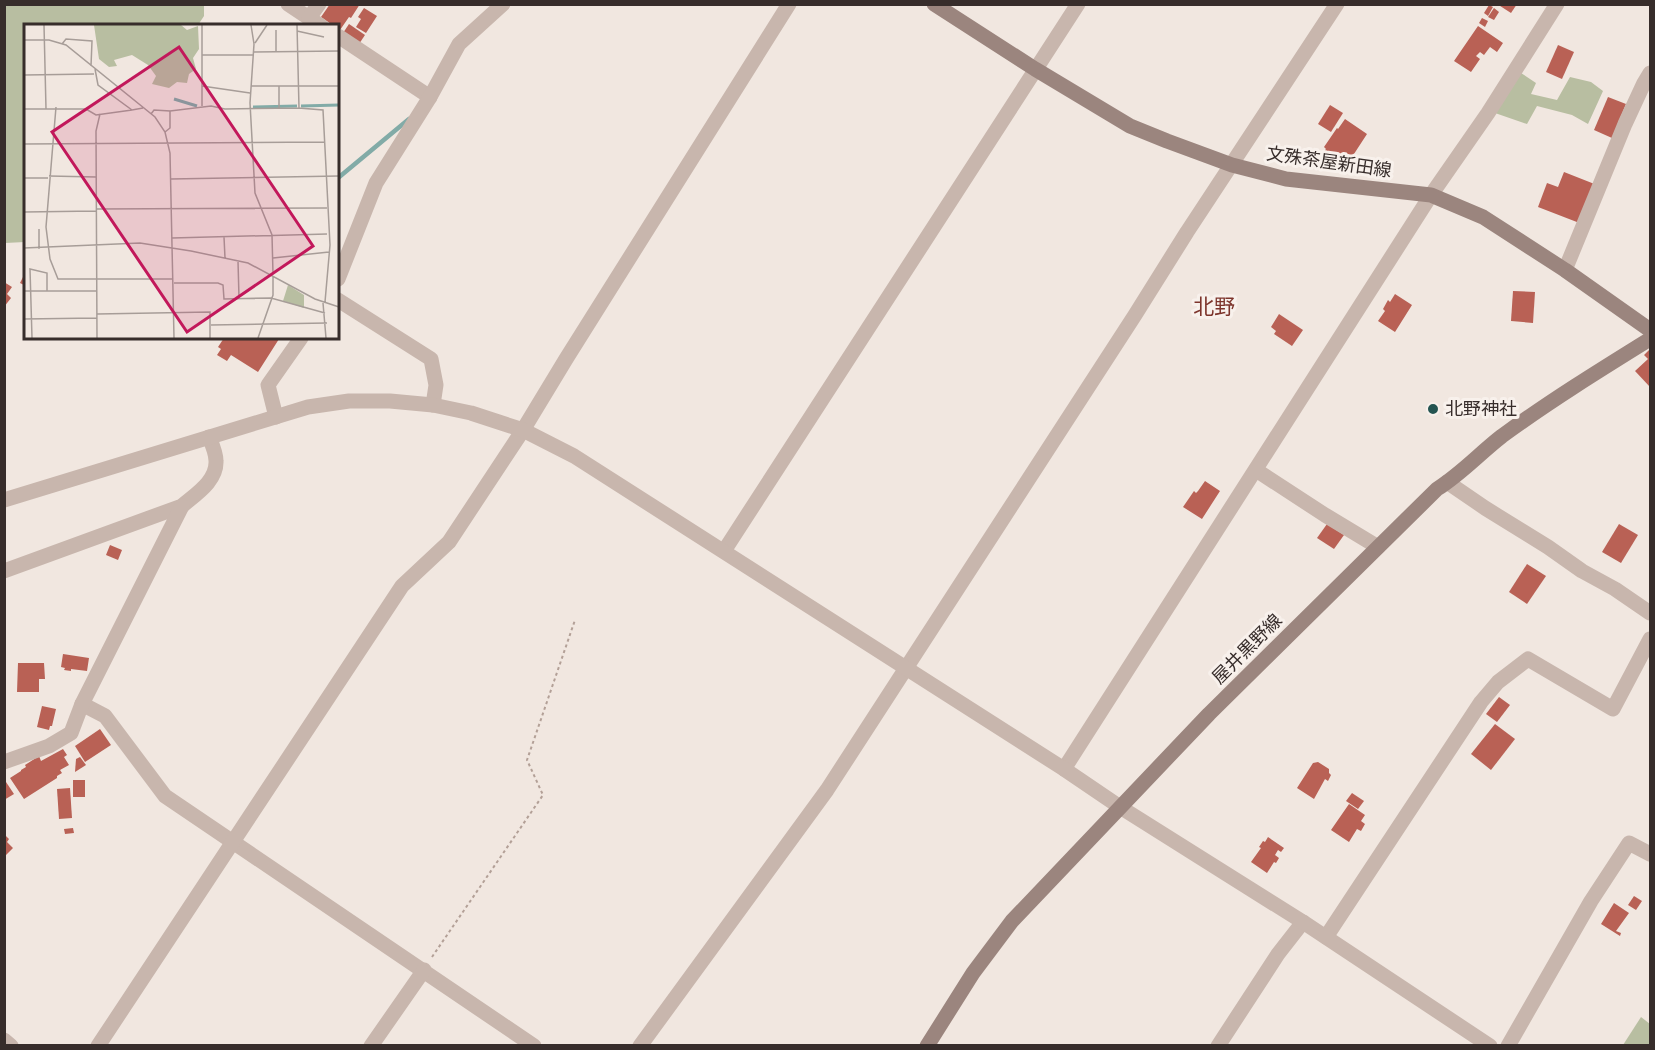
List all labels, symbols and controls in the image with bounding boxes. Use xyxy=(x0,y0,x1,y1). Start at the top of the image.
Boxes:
inset map xyxy=(24,24,339,339)
street label: 文殊茶屋新田線 xyxy=(1265,142,1393,182)
district label: 北野 xyxy=(1193,295,1235,319)
place label: 北野神社 xyxy=(1445,398,1517,420)
marker: 北野神社 xyxy=(1426,402,1440,416)
street label: 屋井黒野線 xyxy=(1207,609,1287,689)

